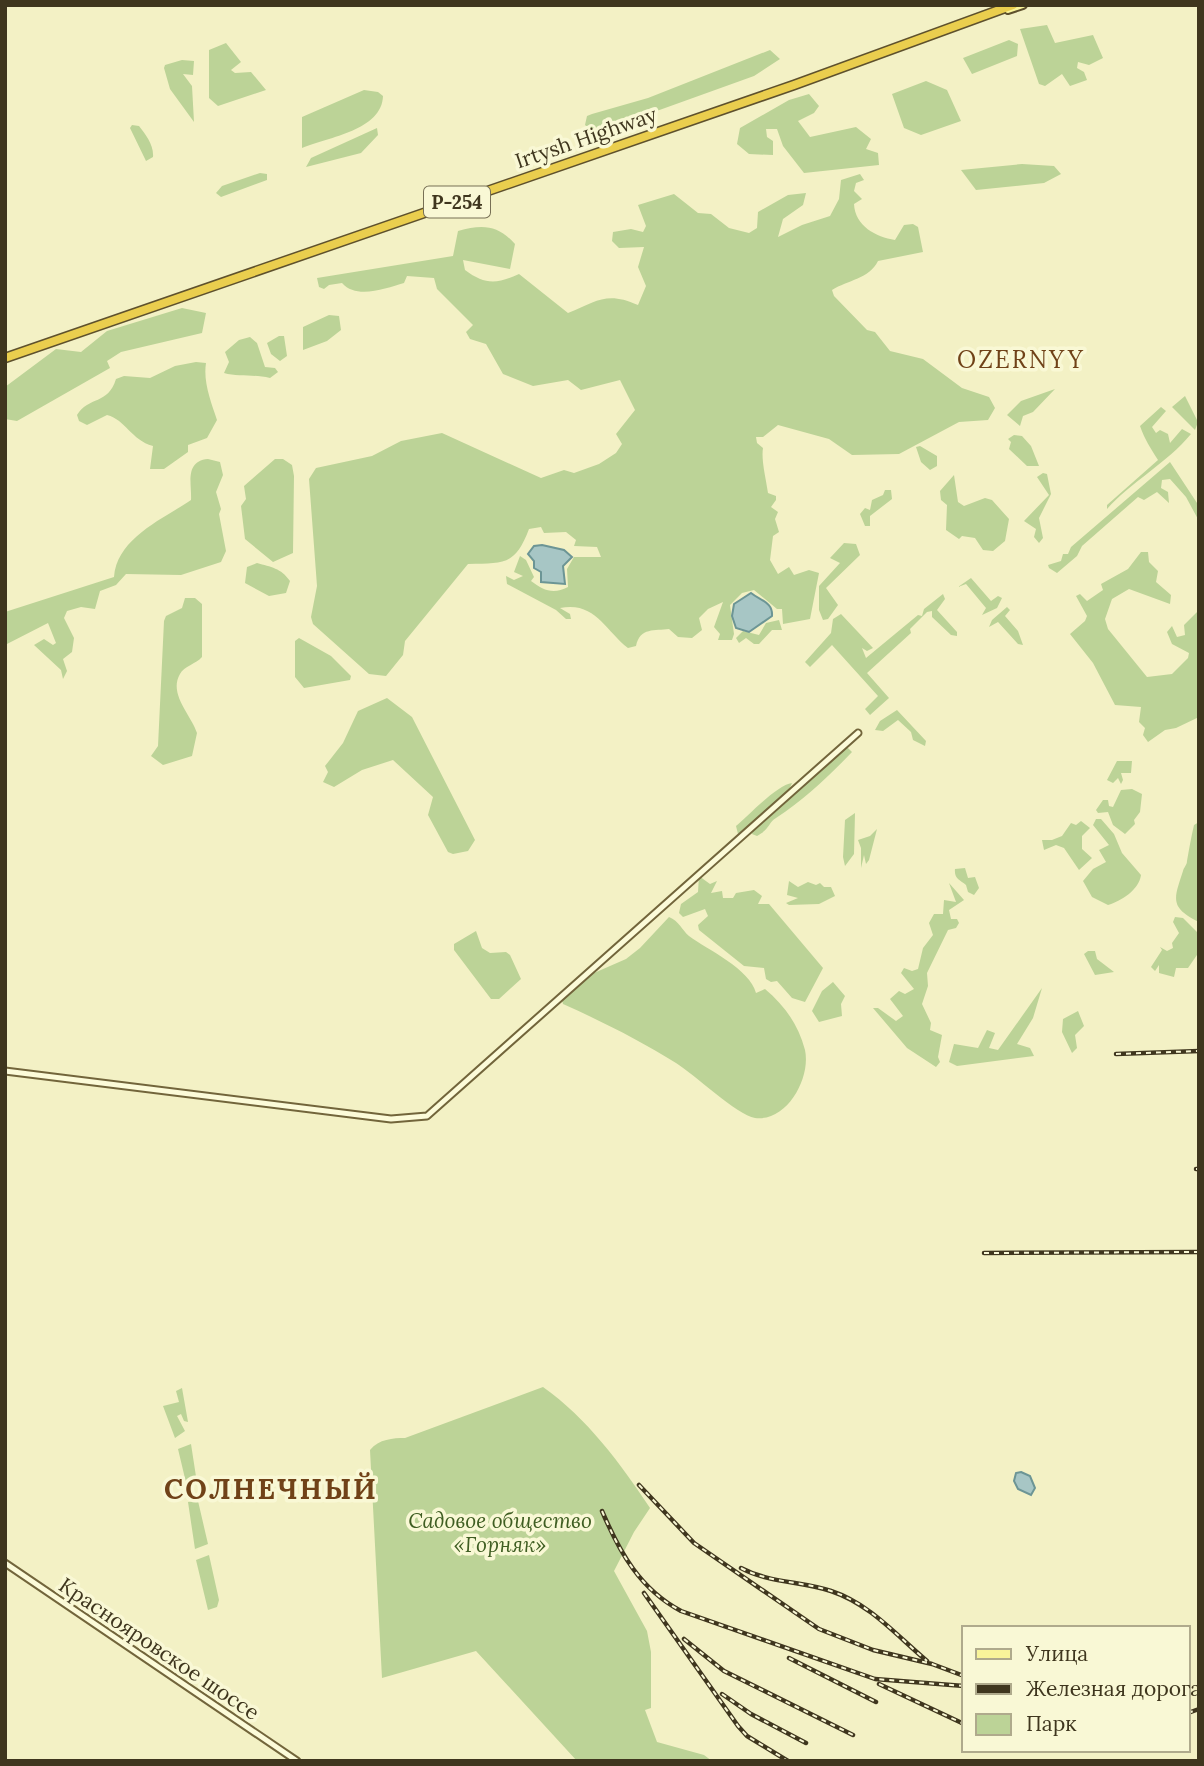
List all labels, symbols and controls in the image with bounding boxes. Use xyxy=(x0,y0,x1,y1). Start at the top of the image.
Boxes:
street label: Irtysh Highway xyxy=(511,101,660,174)
road number: Р-254 xyxy=(424,186,490,218)
district label: OZERNYY xyxy=(957,344,1085,375)
district label: СОЛНЕЧНЫЙ xyxy=(164,1471,378,1507)
park label: Садовое общество «Горняк» xyxy=(408,1507,592,1558)
street label: Краснояровское шоссе xyxy=(54,1571,265,1726)
legend xyxy=(962,1626,1190,1752)
text: Улица xyxy=(1025,1640,1088,1667)
text: Железная дорога xyxy=(1026,1675,1201,1702)
text: Парк xyxy=(1026,1710,1077,1737)

